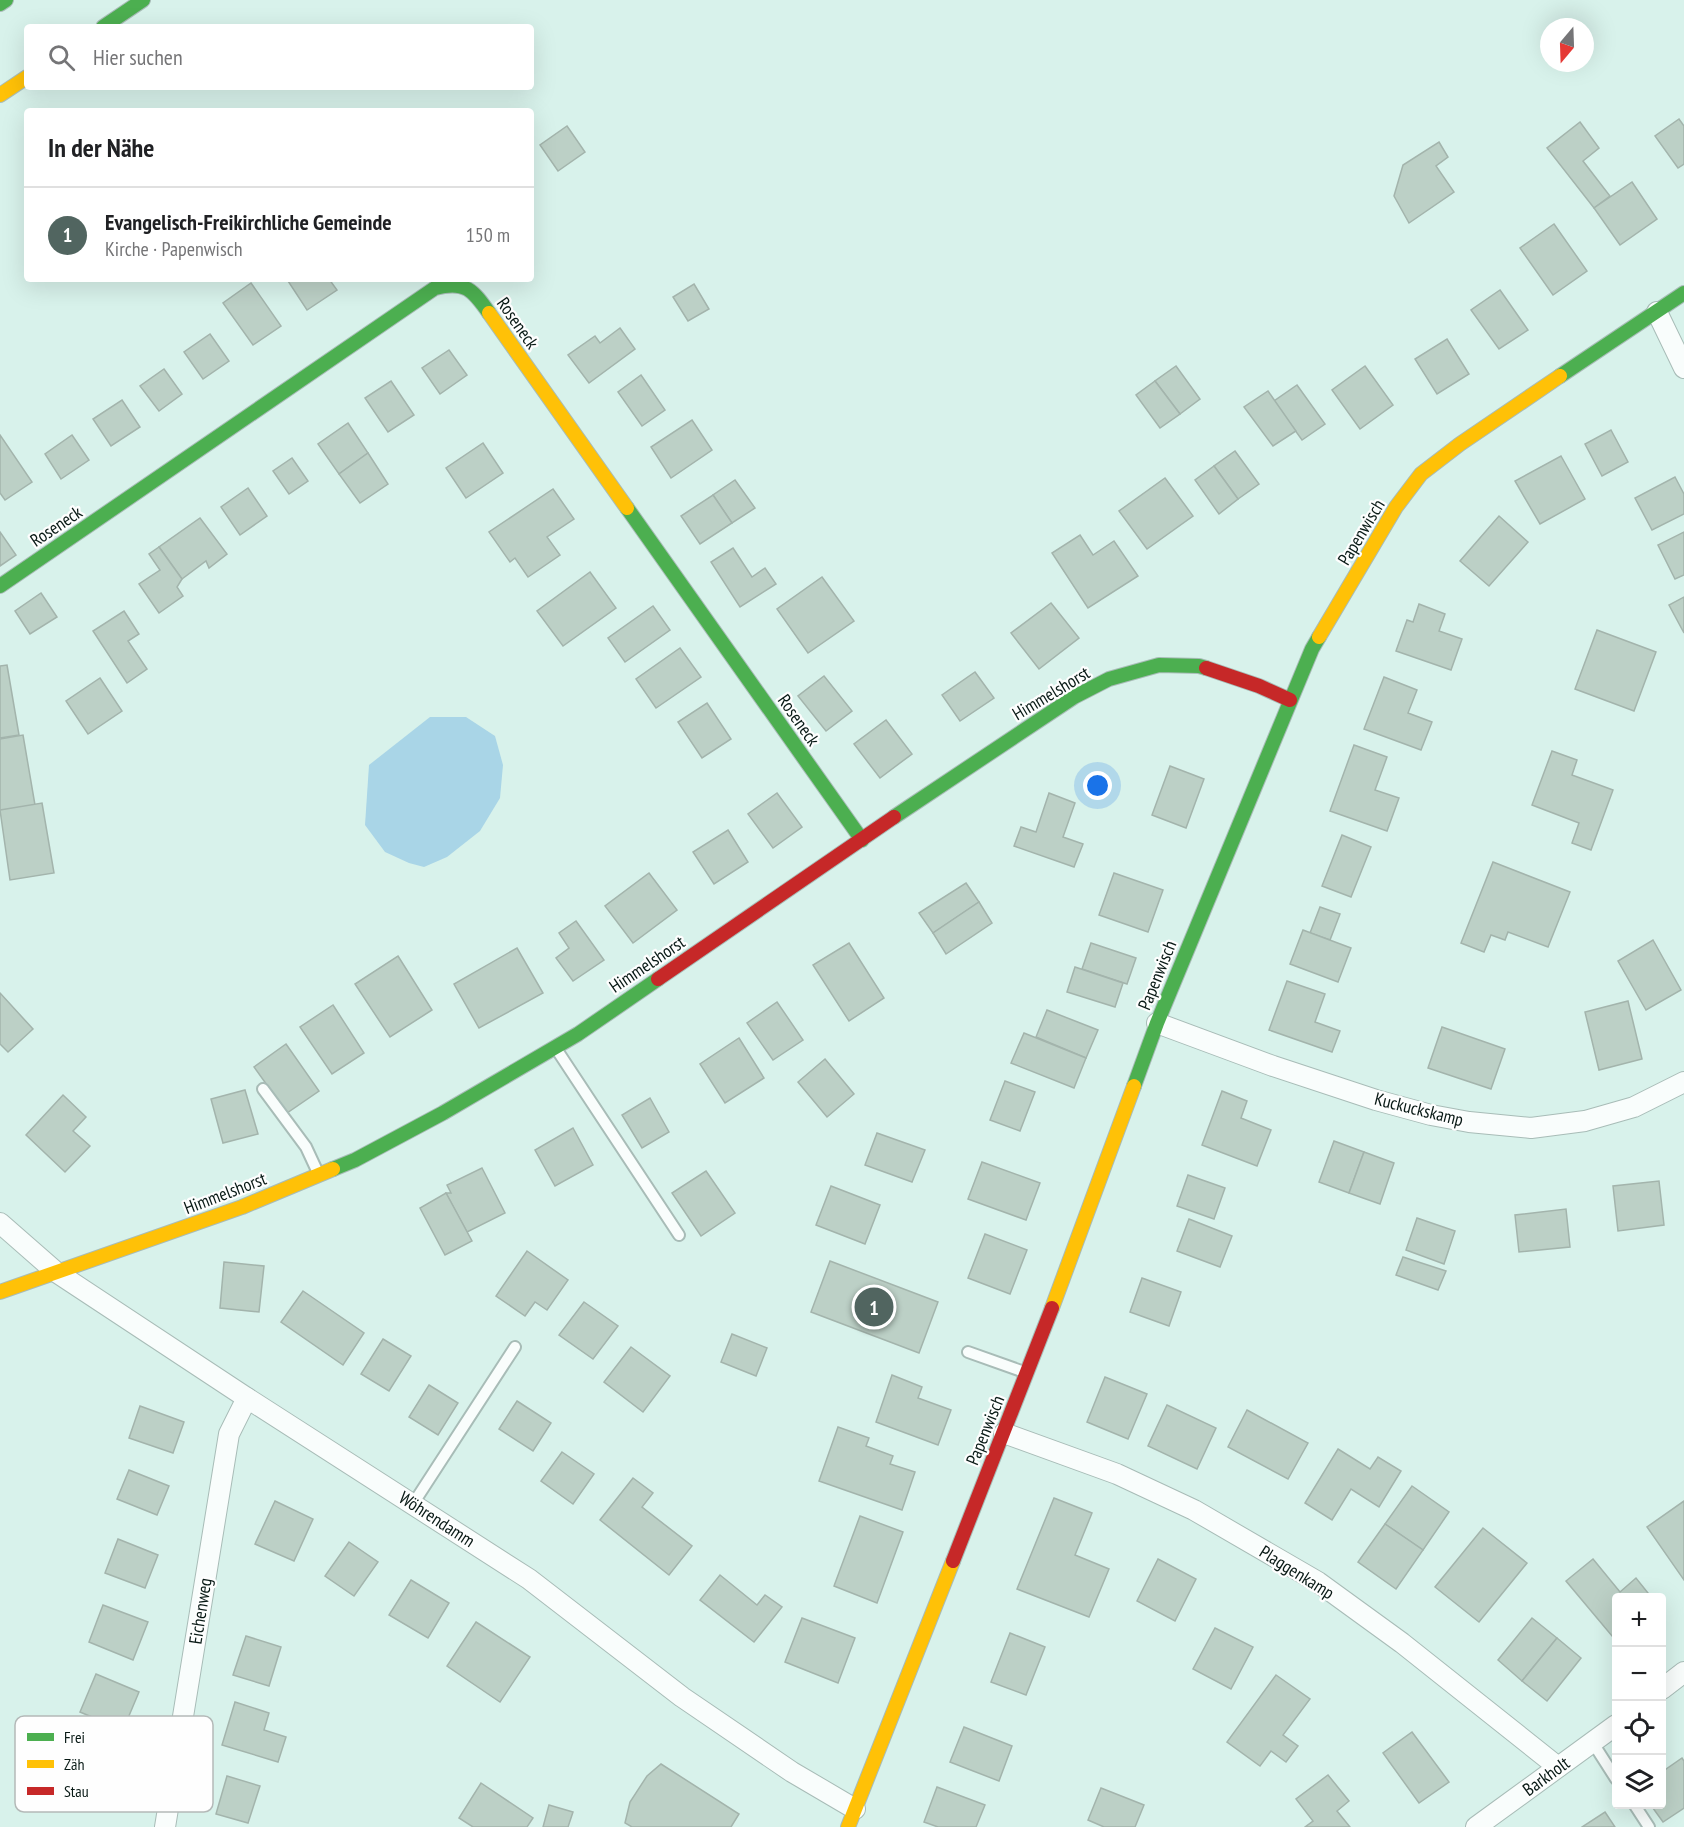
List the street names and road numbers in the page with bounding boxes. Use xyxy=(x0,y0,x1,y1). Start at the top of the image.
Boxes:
street label: Roseneck xyxy=(492,293,544,353)
street label: Papenwisch xyxy=(1332,495,1390,569)
street label: Roseneck xyxy=(26,500,86,552)
street label: Himmelshorst xyxy=(1008,661,1094,725)
street label: Roseneck xyxy=(773,690,825,750)
street label: Himmelshorst xyxy=(605,930,689,998)
street label: Papenwisch xyxy=(1133,937,1181,1013)
street label: Kuckuckskamp xyxy=(1372,1087,1466,1131)
street label: Himmelshorst xyxy=(181,1167,269,1219)
street label: Papenwisch xyxy=(961,1392,1009,1468)
street label: Wöhrendamm xyxy=(395,1486,479,1552)
street label: Plaggenkamp xyxy=(1255,1540,1339,1604)
street label: Eichenweg xyxy=(183,1576,217,1646)
street label: Barkholt xyxy=(1518,1751,1574,1801)

